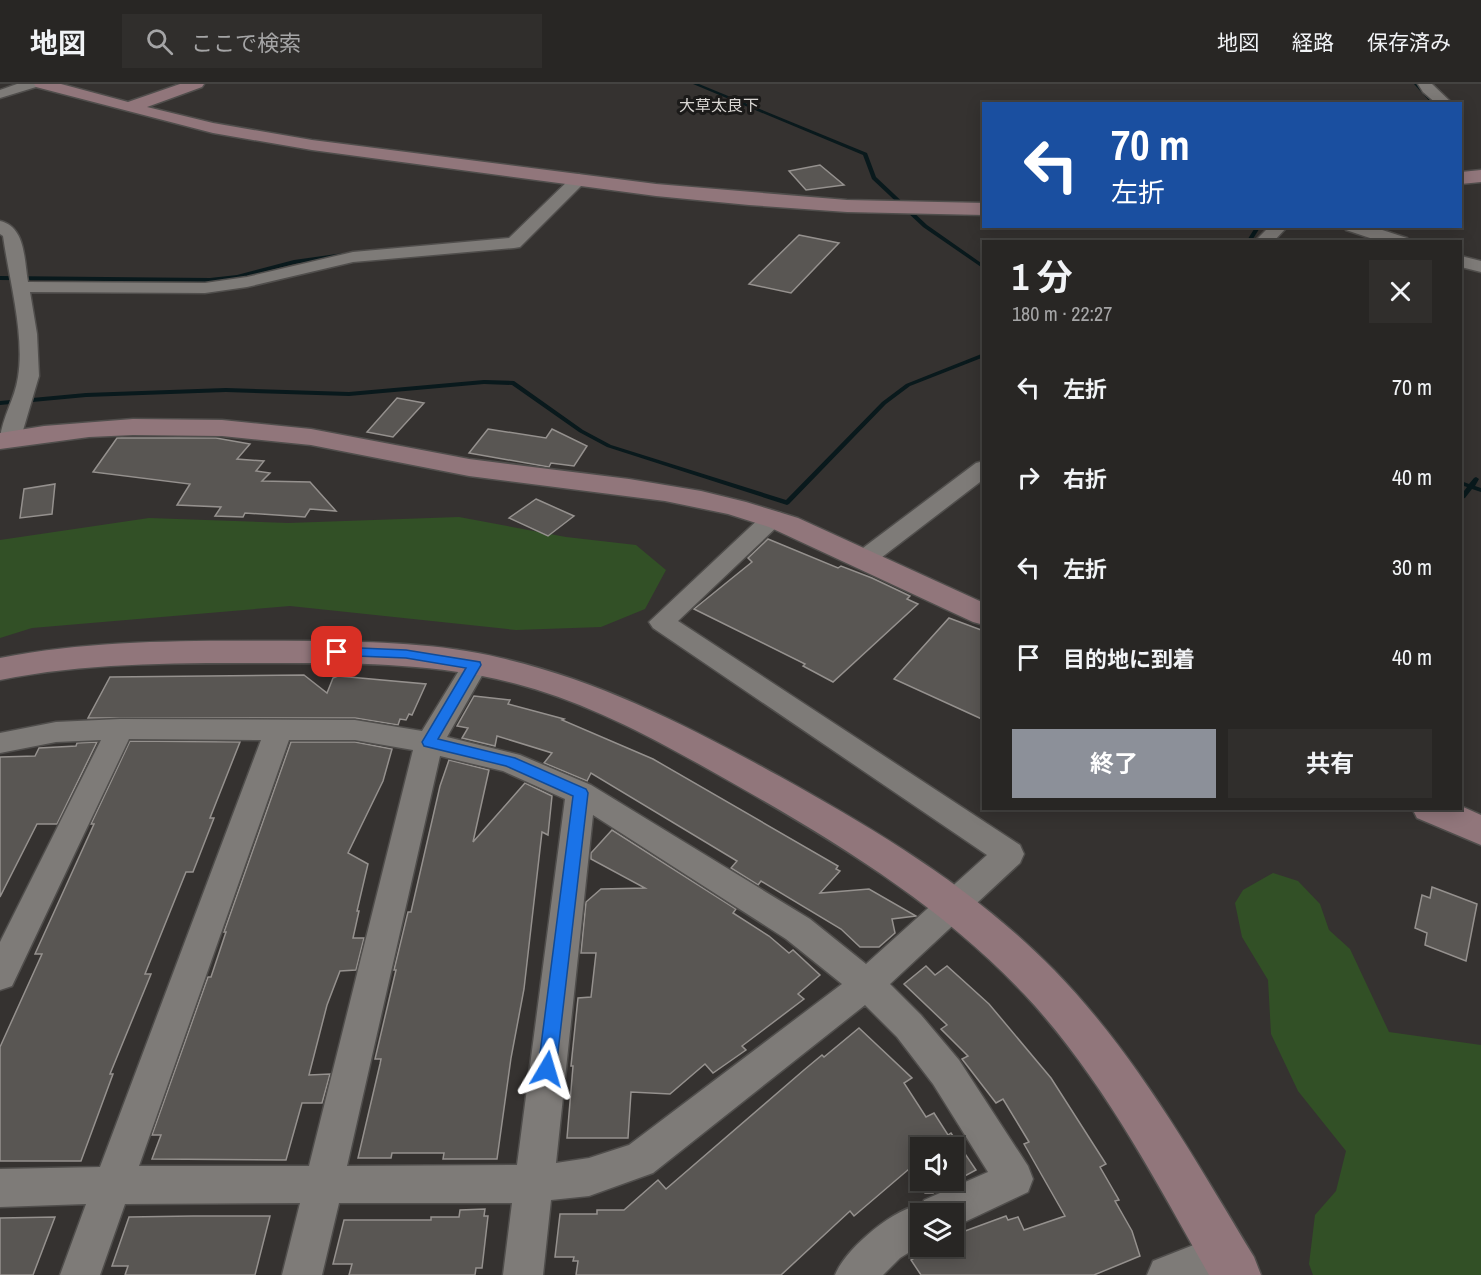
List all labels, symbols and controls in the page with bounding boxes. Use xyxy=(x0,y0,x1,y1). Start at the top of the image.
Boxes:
search box xyxy=(122,14,542,68)
text: 地図 xyxy=(30,24,86,62)
icon: search xyxy=(143,25,176,58)
text: ここで検索 xyxy=(191,28,301,58)
text: 地図 xyxy=(1217,28,1259,57)
text: 経路 xyxy=(1292,28,1334,57)
text: 保存済み xyxy=(1367,28,1451,57)
district label: 大草太良下 xyxy=(679,94,759,116)
text: 70 m xyxy=(1111,117,1190,173)
icon: left xyxy=(1012,126,1090,204)
text: 左折 xyxy=(1111,174,1165,210)
text: 1 分 xyxy=(1012,253,1073,301)
button: close xyxy=(1369,260,1432,323)
text: 180 m · 22:27 xyxy=(1012,300,1112,327)
icon: left xyxy=(1012,371,1045,404)
text: 70 m xyxy=(1392,372,1432,402)
text: 左折 xyxy=(1063,374,1107,404)
icon: right xyxy=(1012,461,1045,494)
text: 40 m xyxy=(1392,462,1432,492)
text: 右折 xyxy=(1063,464,1107,494)
icon: left xyxy=(1012,551,1045,584)
text: 30 m xyxy=(1392,552,1432,582)
text: 左折 xyxy=(1063,554,1107,584)
pin xyxy=(311,626,362,677)
icon: arrive xyxy=(320,635,353,668)
icon: arrive xyxy=(1012,641,1045,674)
text: 40 m xyxy=(1392,642,1432,672)
text: 目的地に到着 xyxy=(1063,644,1195,674)
button: 終了 xyxy=(1012,729,1216,798)
button: 共有 xyxy=(1228,729,1432,798)
position arrow xyxy=(515,1037,579,1101)
map controls xyxy=(910,1137,964,1257)
button: sound xyxy=(910,1137,964,1191)
button: layers xyxy=(910,1203,964,1257)

